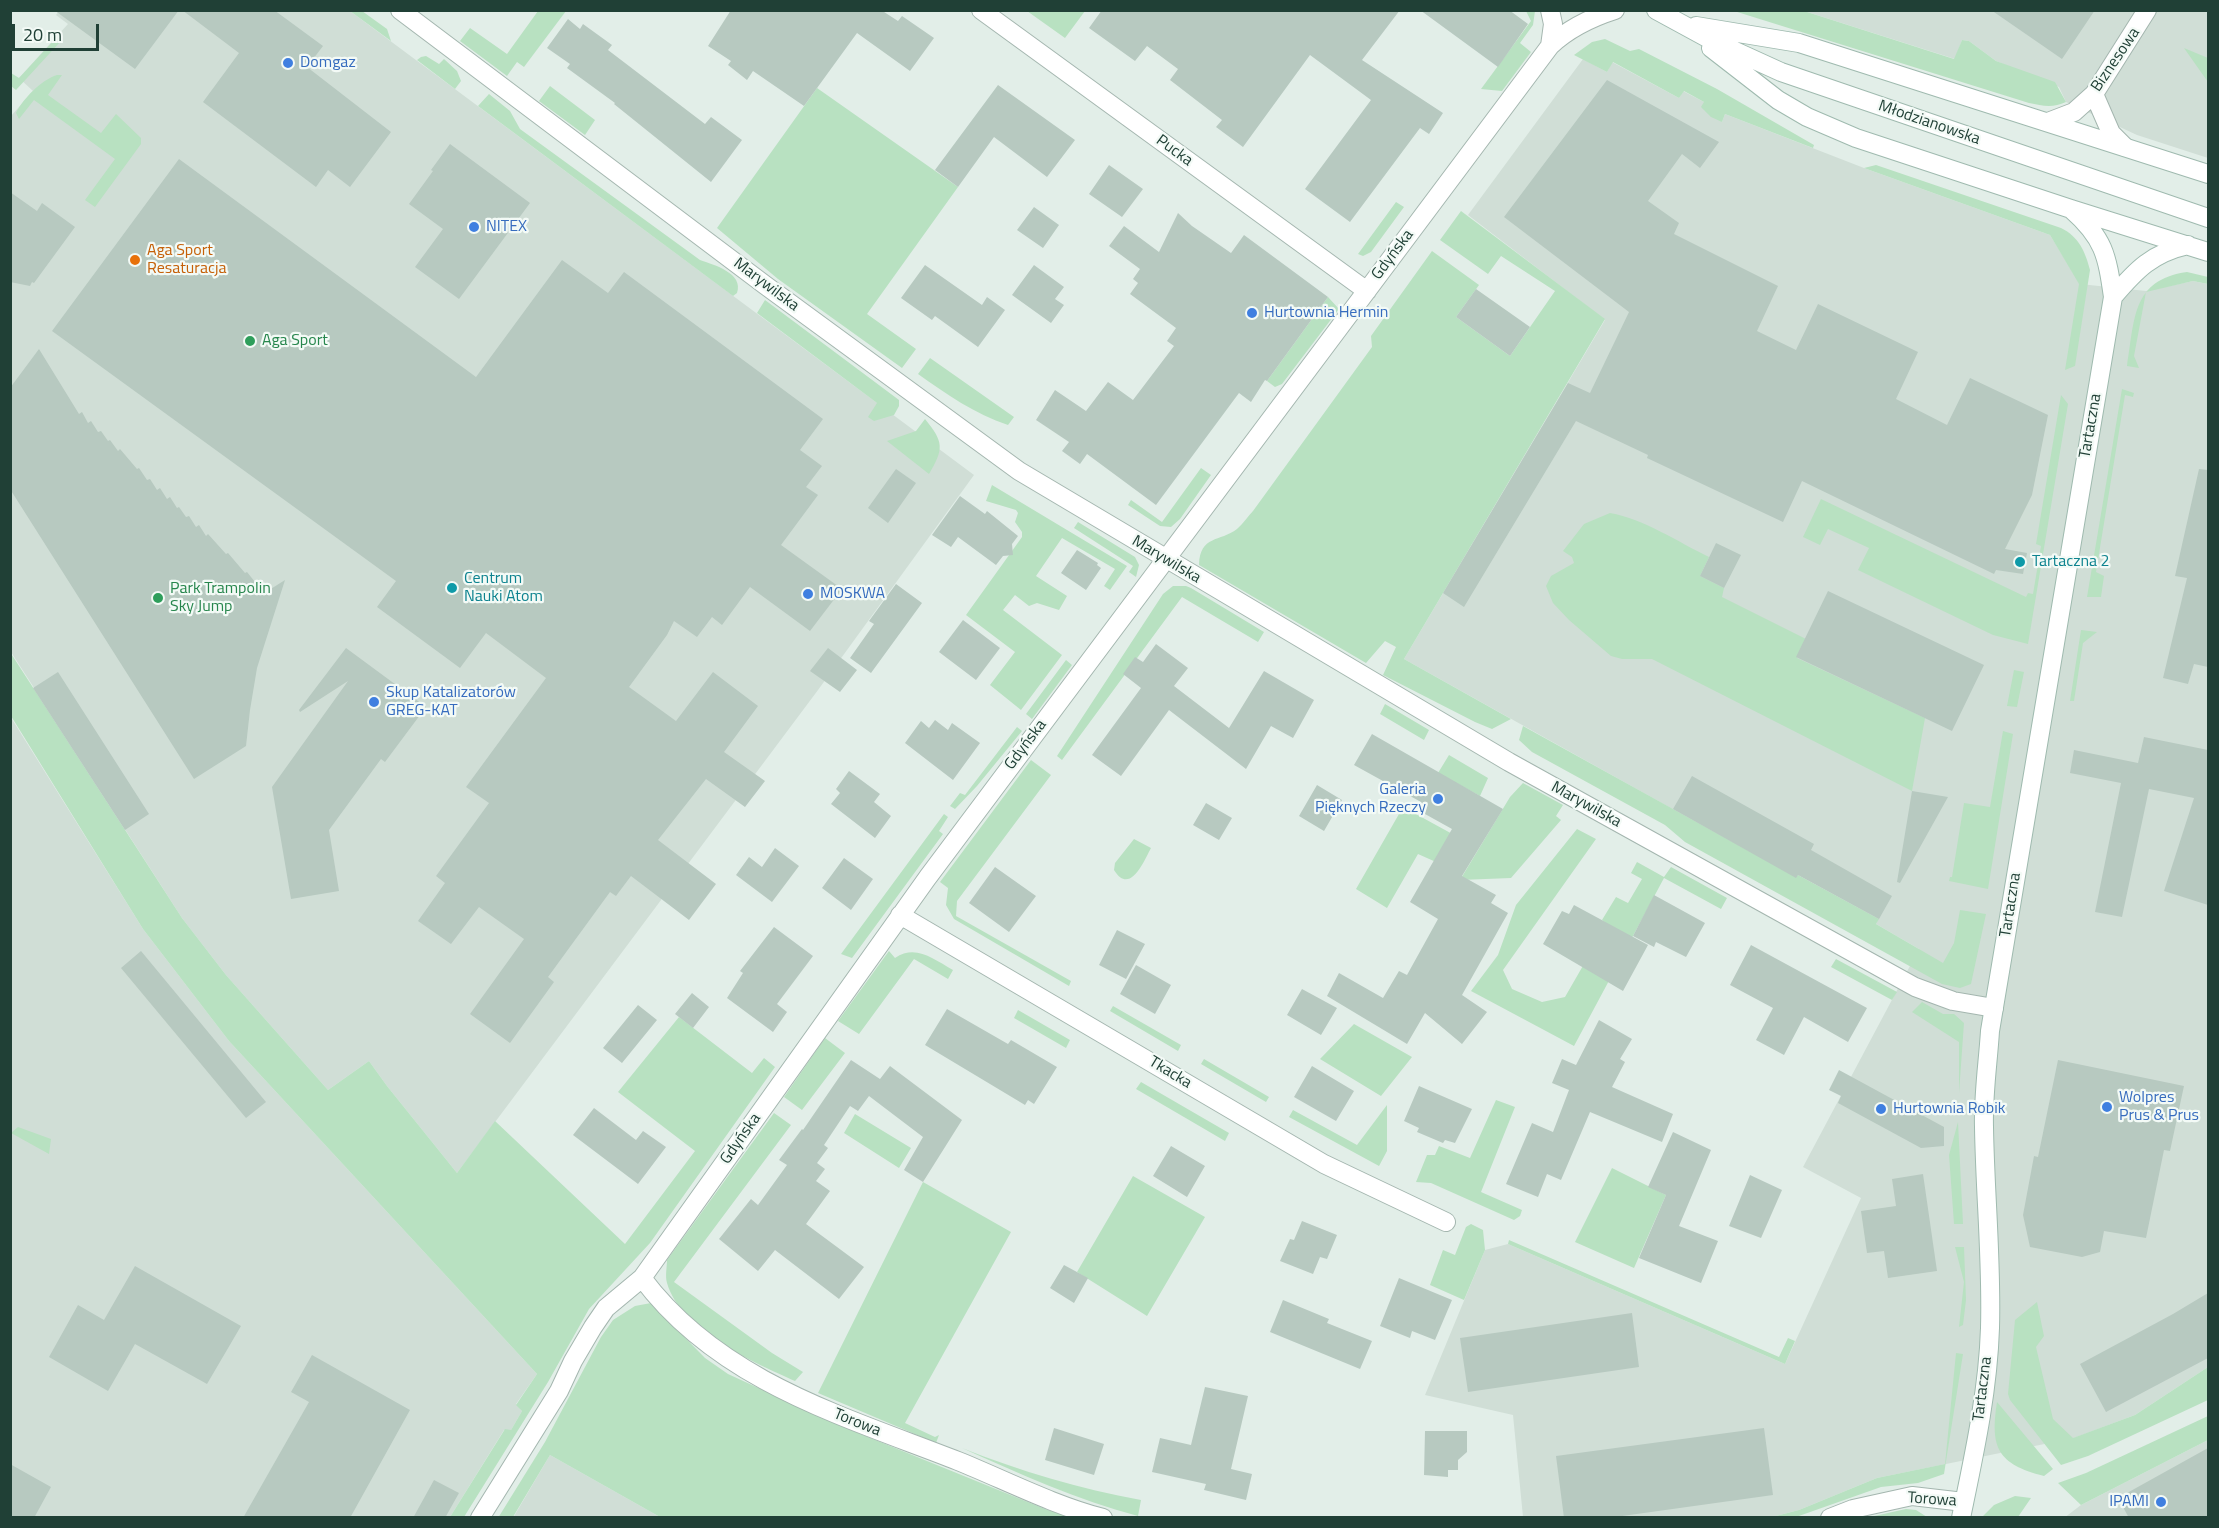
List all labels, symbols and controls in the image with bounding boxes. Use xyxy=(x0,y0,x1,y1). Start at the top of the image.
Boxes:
scale bar xyxy=(15,12,102,50)
text: 20 m xyxy=(23,21,62,48)
street label: Biznesowa xyxy=(2088,24,2144,96)
place label: Domgaz xyxy=(300,53,356,73)
marker: Domgaz xyxy=(281,56,295,70)
street label: Młodzianowska xyxy=(1876,97,1982,149)
street label: Pucka xyxy=(1152,131,1196,171)
place label: NITEX xyxy=(486,217,527,237)
marker: NITEX xyxy=(467,220,481,234)
street label: Gdyńska xyxy=(1368,226,1418,284)
place label: Aga Sport Resaturacja xyxy=(147,241,226,279)
marker: Aga Sport Resaturacja xyxy=(128,253,142,267)
street label: Marywilska xyxy=(729,254,803,316)
place label: Hurtownia Hermin xyxy=(1264,303,1388,323)
marker: Hurtownia Hermin xyxy=(1245,306,1259,320)
place label: Aga Sport xyxy=(262,331,328,351)
marker: Aga Sport xyxy=(243,334,257,348)
street label: Tartaczna xyxy=(2076,392,2106,460)
street label: Marywilska xyxy=(1128,532,1204,588)
place label: Tartaczna 2 xyxy=(2032,552,2110,572)
marker: Tartaczna 2 xyxy=(2013,555,2027,569)
place label: Centrum Nauki Atom xyxy=(464,569,543,607)
place label: Park Trampolin Sky Jump xyxy=(170,579,271,617)
marker: Centrum Nauki Atom xyxy=(445,581,459,595)
place label: MOSKWA xyxy=(820,584,885,604)
marker: MOSKWA xyxy=(801,587,815,601)
marker: Park Trampolin Sky Jump xyxy=(151,591,165,605)
place label: Skup Katalizatorów GREG-KAT xyxy=(386,683,516,721)
marker: Skup Katalizatorów GREG-KAT xyxy=(367,695,381,709)
street label: Gdyńska xyxy=(1001,716,1051,774)
street label: Marywilska xyxy=(1548,778,1624,832)
place label: Galeria Pięknych Rzeczy xyxy=(1315,780,1426,818)
marker: Galeria Pięknych Rzeczy xyxy=(1431,792,1445,806)
street label: Tartaczna xyxy=(1996,871,2026,939)
street label: Tkacka xyxy=(1145,1053,1195,1093)
place label: Wolpres Prus & Prus xyxy=(2119,1088,2199,1126)
place label: Hurtownia Robik xyxy=(1893,1099,2005,1119)
marker: Wolpres Prus & Prus xyxy=(2100,1100,2114,1114)
marker: Hurtownia Robik xyxy=(1874,1102,1888,1116)
street label: Gdyńska xyxy=(717,1110,765,1168)
street label: Tartaczna xyxy=(1970,1356,1996,1422)
street label: Torowa xyxy=(831,1405,883,1441)
street label: Torowa xyxy=(1907,1489,1957,1511)
place label: IPAMI xyxy=(2109,1492,2149,1512)
marker: IPAMI xyxy=(2154,1495,2168,1509)

